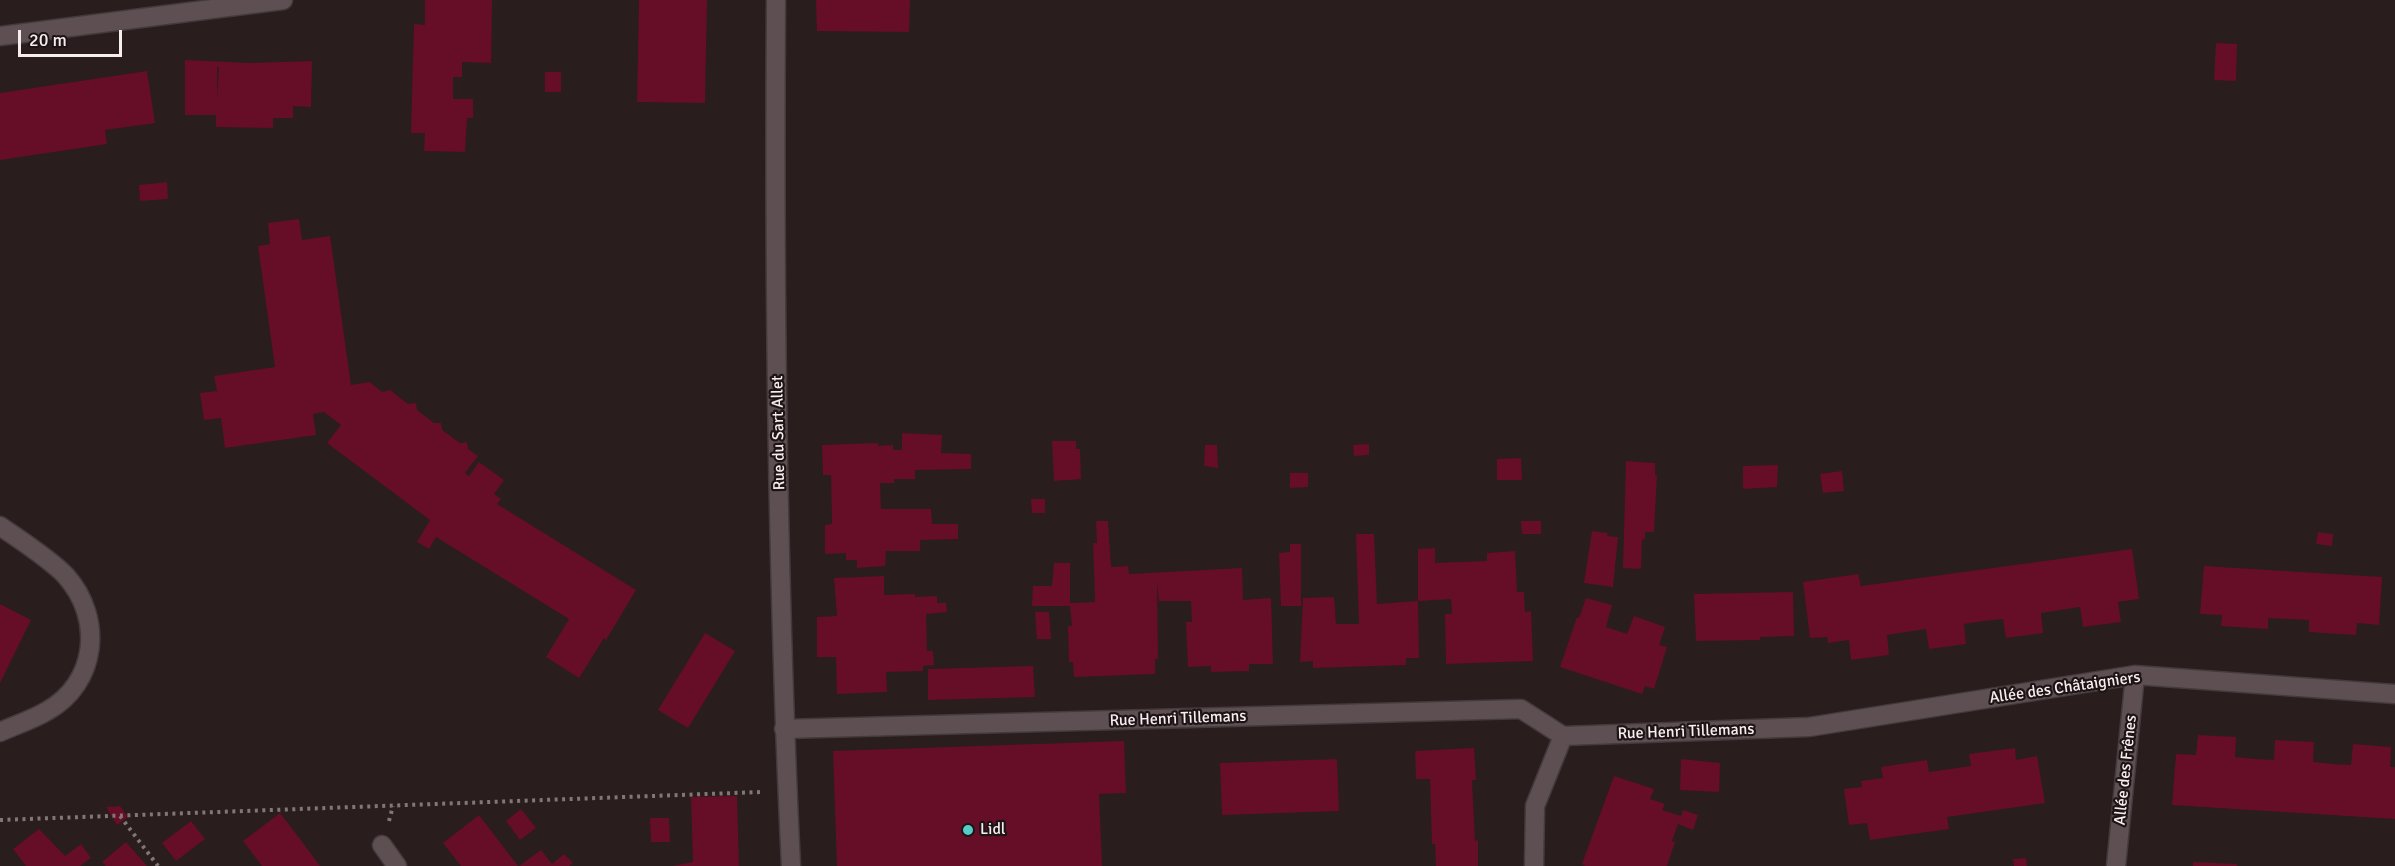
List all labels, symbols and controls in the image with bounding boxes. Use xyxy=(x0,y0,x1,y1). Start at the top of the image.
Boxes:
scale bar xyxy=(21,18,124,56)
text: 20 m xyxy=(29,29,67,51)
street label: Rue du Sart Allet xyxy=(768,375,790,491)
street label: Allée des Châtaigniers xyxy=(1988,668,2142,708)
street label: Rue Henri Tillemans xyxy=(1109,707,1247,731)
street label: Allée des Frênes xyxy=(2111,714,2141,826)
street label: Rue Henri Tillemans xyxy=(1617,720,1755,744)
place label: Lidl xyxy=(980,820,1006,840)
marker: Lidl xyxy=(961,823,975,837)

